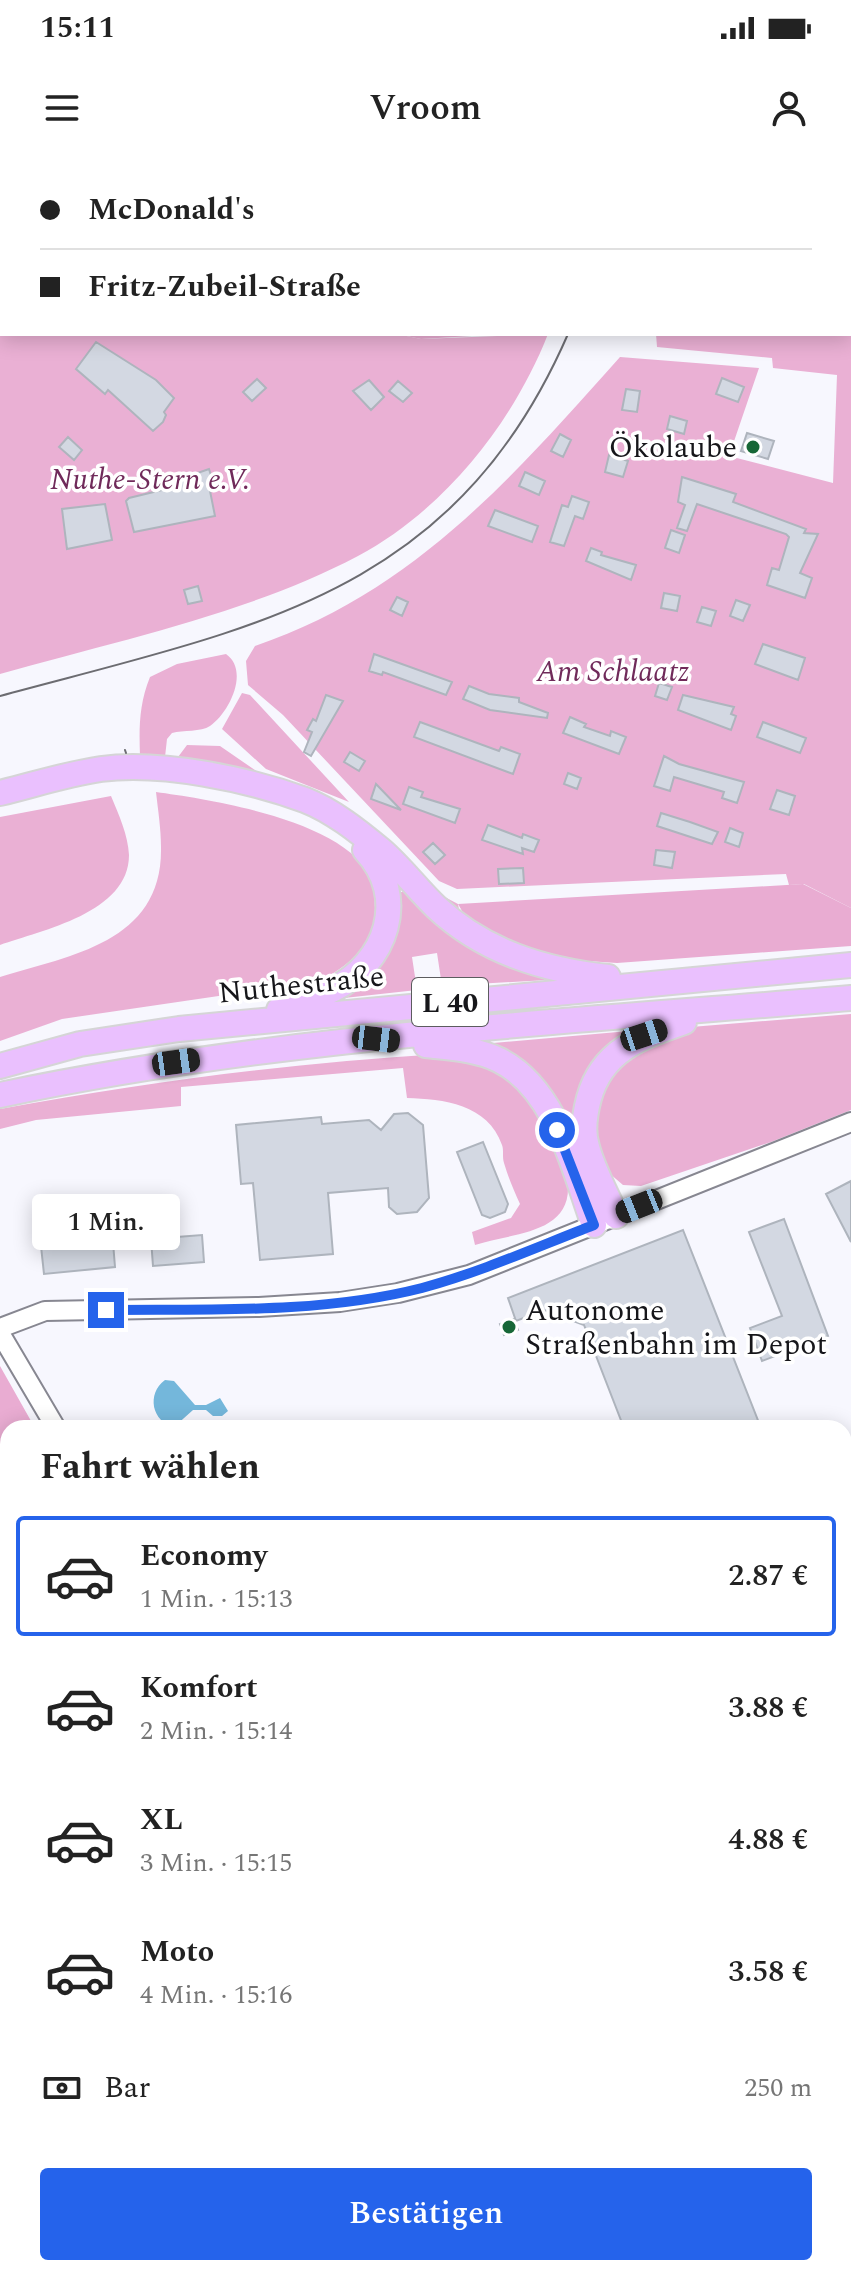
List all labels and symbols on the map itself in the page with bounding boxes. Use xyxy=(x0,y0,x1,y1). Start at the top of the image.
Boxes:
place label: Ökolaube xyxy=(609,425,737,471)
marker: Ökolaube xyxy=(744,438,762,456)
park label: Nuthe-Stern e.V. xyxy=(50,457,250,503)
park label: Am Schlaatz xyxy=(535,649,690,695)
street label: Nuthestraße xyxy=(216,953,386,1017)
road number: L 40 xyxy=(412,978,488,1026)
car xyxy=(617,1016,671,1054)
car xyxy=(351,1024,401,1054)
car xyxy=(151,1047,201,1077)
route start xyxy=(539,1112,575,1148)
car xyxy=(612,1186,666,1226)
callout: 1 Min. xyxy=(32,1194,180,1250)
place label: Autonome Straßenbahn im Depot xyxy=(525,1288,827,1368)
route end xyxy=(88,1292,124,1328)
marker: Autonome Straßenbahn im Depot xyxy=(500,1318,518,1336)

